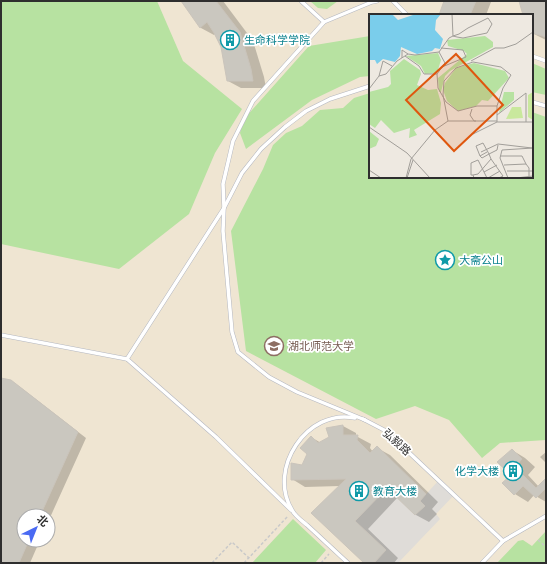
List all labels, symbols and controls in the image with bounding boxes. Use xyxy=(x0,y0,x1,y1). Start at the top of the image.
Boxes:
inset map xyxy=(369,14,533,178)
building icon: 生命科学学院 xyxy=(219,29,241,51)
place label: 生命科学学院 xyxy=(244,34,310,47)
place icon: 大斋公山 xyxy=(434,249,456,271)
place label: 大斋公山 xyxy=(459,254,503,267)
school or university icon: 湖北师范大学 xyxy=(263,335,285,357)
place label: 湖北师范大学 xyxy=(288,340,354,353)
street label: 弘毅路 xyxy=(380,427,413,458)
building icon: 化学大楼 xyxy=(502,460,524,482)
place label: 化学大楼 xyxy=(455,465,499,478)
building icon: 教育大楼 xyxy=(348,480,370,502)
place label: 教育大楼 xyxy=(373,485,417,498)
north arrow xyxy=(16,508,56,548)
text: 北 xyxy=(34,513,51,530)

